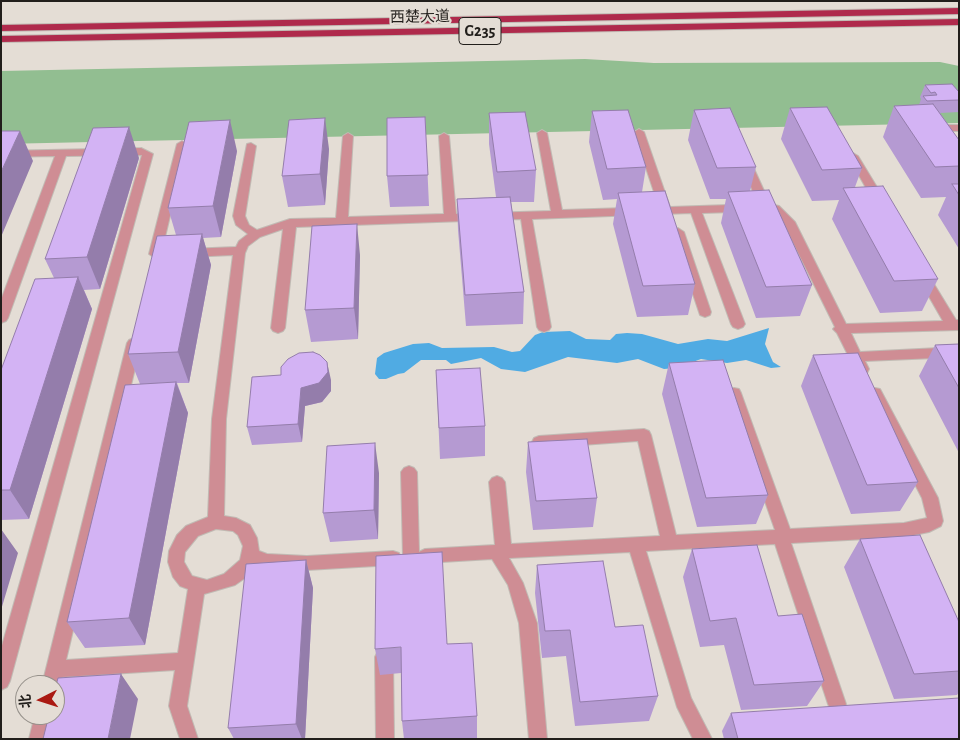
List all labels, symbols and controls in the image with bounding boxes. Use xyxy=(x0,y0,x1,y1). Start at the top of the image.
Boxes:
street label: 西楚大道 xyxy=(390,7,450,27)
road number: G235 xyxy=(459,18,501,44)
north arrow xyxy=(15,675,65,725)
text: 北 xyxy=(18,694,34,709)

